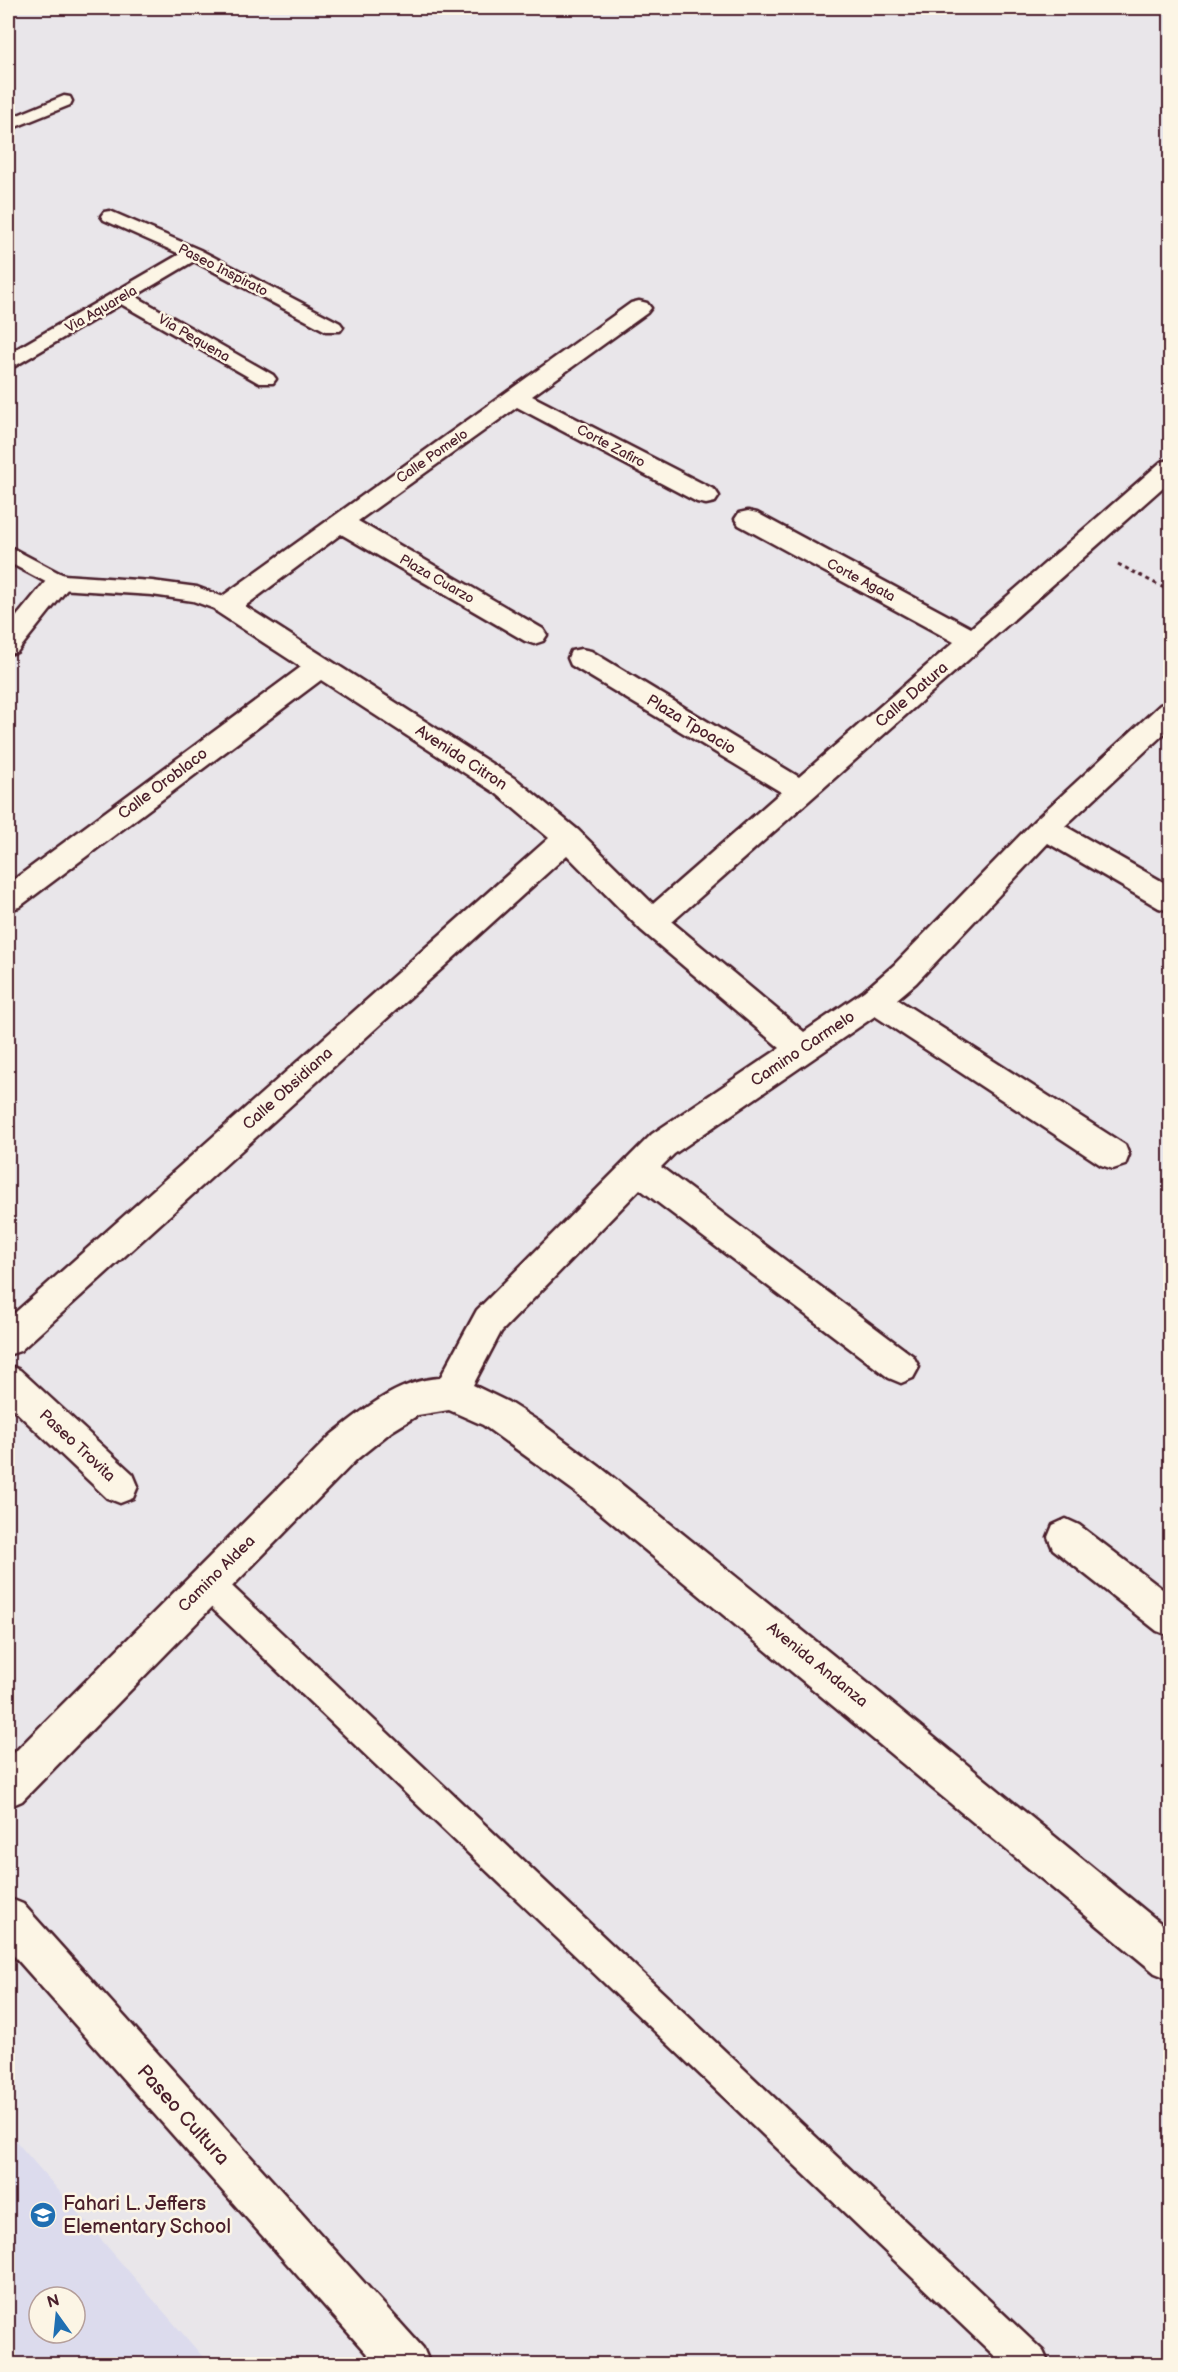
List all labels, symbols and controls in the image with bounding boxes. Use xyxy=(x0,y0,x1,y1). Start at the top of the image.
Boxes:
street label: Paseo Inspirato xyxy=(175,240,271,300)
street label: Via Aquarela xyxy=(62,282,140,336)
street label: Via Pequena xyxy=(155,311,233,365)
street label: Corte Zafiro xyxy=(574,421,648,471)
street label: Calle Pomelo xyxy=(393,425,471,487)
street label: Plaza Cuarzo xyxy=(397,551,477,607)
street label: Corte Agata xyxy=(824,555,898,605)
street label: Calle Datura xyxy=(872,658,952,732)
street label: Plaza Tpoacio xyxy=(643,691,739,759)
street label: Avenida Citron xyxy=(412,721,510,795)
street label: Calle Oroblaco xyxy=(115,744,211,824)
street label: Camino Carmelo xyxy=(747,1007,859,1091)
street label: Calle Obsidiana xyxy=(239,1044,337,1134)
street label: Paseo Trovita xyxy=(35,1406,119,1486)
street label: Camino Aldea xyxy=(175,1532,259,1616)
street label: Avenida Andanza xyxy=(763,1619,871,1711)
street label: Paseo Cultura xyxy=(132,2060,234,2170)
place label: Fahari L. Jeffers Elementary School xyxy=(63,2192,231,2239)
school or university icon: Fahari L. Jeffers Elementary School xyxy=(28,2200,58,2230)
north arrow xyxy=(27,2285,87,2345)
text: N xyxy=(45,2291,62,2313)

